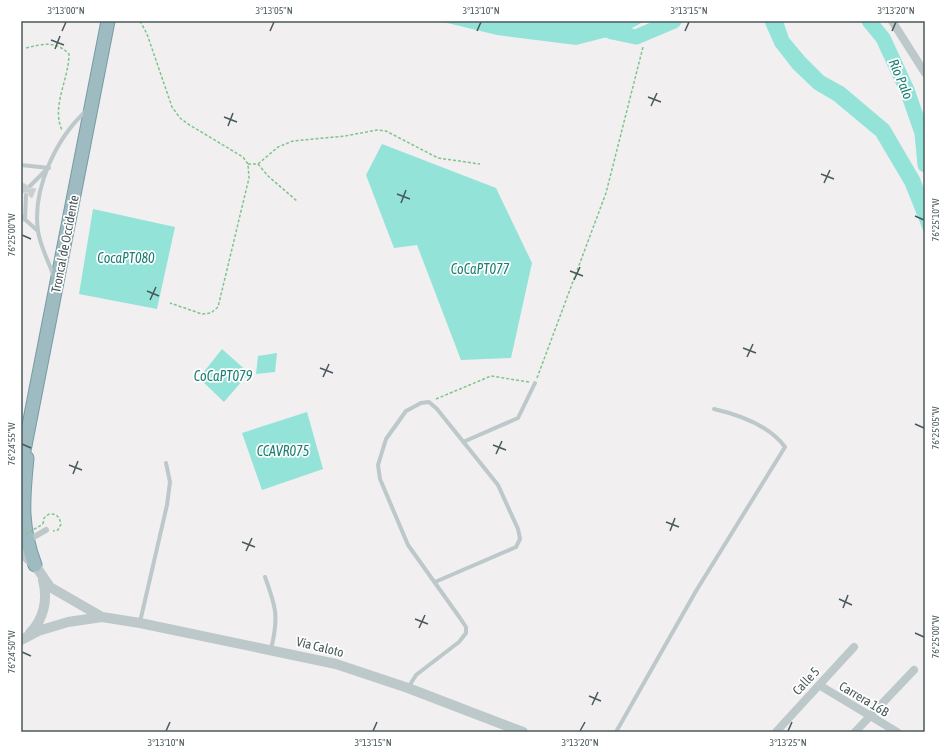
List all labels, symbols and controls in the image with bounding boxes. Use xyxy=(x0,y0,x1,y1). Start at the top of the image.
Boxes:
text: 3°13'00"N xyxy=(47,5,85,16)
text: 3°13'05"N xyxy=(255,5,293,16)
text: 3°13'10"N xyxy=(462,5,500,16)
text: 3°13'15"N xyxy=(670,5,708,16)
text: 3°13'20"N xyxy=(877,5,915,16)
water label: Río Palo xyxy=(885,57,917,102)
street label: Troncal de Occidente xyxy=(48,194,82,294)
text: 76°25'10"W xyxy=(930,198,941,242)
text: 76°25'00"W xyxy=(6,213,17,257)
water label: CocaPT080 xyxy=(97,250,155,266)
water label: CoCaPT077 xyxy=(451,261,510,277)
water label: CoCaPT079 xyxy=(194,368,253,384)
text: 76°25'05"W xyxy=(930,406,941,450)
text: 76°24'55"W xyxy=(6,422,17,466)
water label: CCAVR075 xyxy=(257,443,310,459)
text: 76°25'00"W xyxy=(930,615,941,659)
text: 76°24'50"W xyxy=(6,630,17,674)
street label: Vía Caloto xyxy=(295,634,345,660)
street label: Calle 5 xyxy=(789,664,823,698)
street label: Carrera 16B xyxy=(836,678,892,720)
text: 3°13'10"N xyxy=(147,737,185,748)
text: 3°13'15"N xyxy=(354,737,392,748)
text: 3°13'20"N xyxy=(561,737,599,748)
text: 3°13'25"N xyxy=(769,737,807,748)

